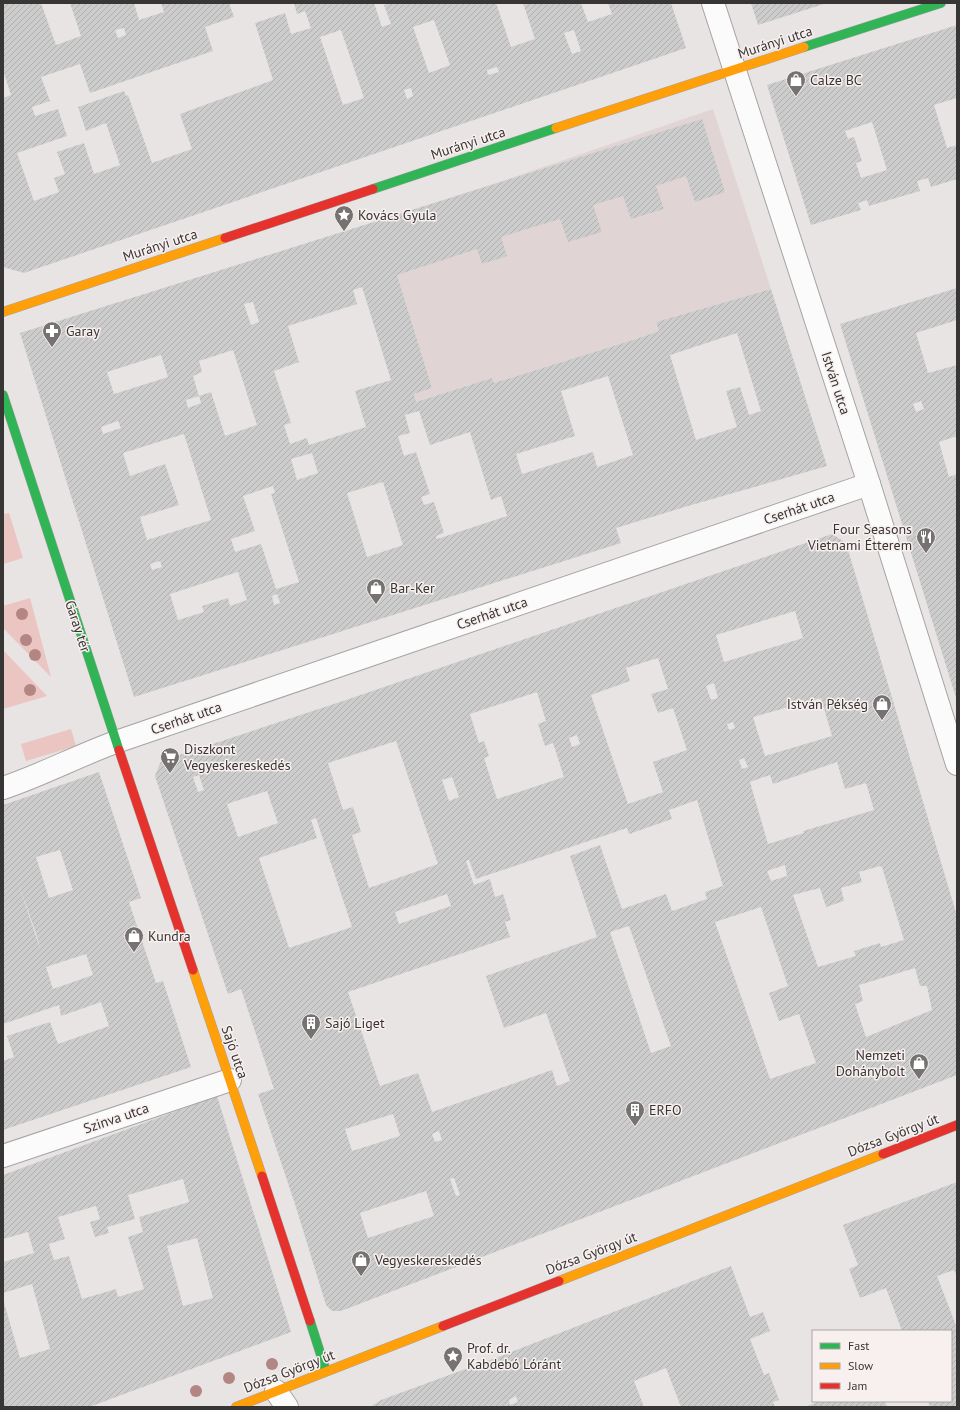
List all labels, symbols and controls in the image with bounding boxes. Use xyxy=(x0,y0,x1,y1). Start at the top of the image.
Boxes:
street label: Murányi utca xyxy=(735,21,815,63)
shop icon: Calze BC xyxy=(785,69,807,97)
place label: Calze BC xyxy=(810,71,862,89)
street label: Murányi utca xyxy=(428,122,508,164)
place icon: Kovács Gyula xyxy=(333,204,355,232)
place label: Kovács Gyula xyxy=(358,206,437,224)
street label: Murányi utca xyxy=(120,224,200,266)
pharmacy icon: Garay xyxy=(41,320,63,348)
place label: Garay xyxy=(66,322,100,340)
street label: István utca xyxy=(817,349,855,417)
street label: Cserhát utca xyxy=(761,487,837,529)
place label: Four Seasons Vietnami Étterem xyxy=(807,520,912,554)
restaurant icon: Four Seasons Vietnami Étterem xyxy=(915,526,937,554)
shop icon: Bar-Ker xyxy=(365,577,387,605)
place label: Bar-Ker xyxy=(390,579,435,597)
street label: Cserhát utca xyxy=(454,592,530,634)
street label: Garay tér xyxy=(61,598,95,654)
shop icon: István Pékség xyxy=(871,693,893,721)
place label: István Pékség xyxy=(787,695,868,713)
street label: Cserhát utca xyxy=(148,697,224,739)
place label: Diszkont Vegyeskereskedés xyxy=(183,740,291,774)
supermarket icon: Diszkont Vegyeskereskedés xyxy=(159,746,181,774)
shop icon: Kundra xyxy=(123,925,145,953)
place label: Kundra xyxy=(148,927,191,945)
building icon: Sajó Liget xyxy=(300,1012,322,1040)
place label: Sajó Liget xyxy=(325,1014,385,1032)
street label: Sajó utca xyxy=(218,1023,252,1081)
place label: Nemzeti Dohánybolt xyxy=(836,1046,905,1080)
shop icon: Nemzeti Dohánybolt xyxy=(908,1052,930,1080)
street label: Szinva utca xyxy=(81,1098,151,1138)
building icon: ERFO xyxy=(624,1099,646,1127)
place label: ERFO xyxy=(649,1101,682,1119)
street label: Dózsa György út xyxy=(845,1109,941,1161)
street label: Dózsa György út xyxy=(543,1227,639,1279)
shop icon: Vegyeskereskedés xyxy=(350,1249,372,1277)
place label: Vegyeskereskedés xyxy=(374,1251,482,1269)
legend xyxy=(812,1330,952,1402)
text: Fast xyxy=(848,1338,869,1353)
place label: Prof. dr. Kabdebó Lóránt xyxy=(467,1339,561,1373)
street label: Dózsa György út xyxy=(241,1345,337,1397)
place icon: Prof. dr. Kabdebó Lóránt xyxy=(442,1345,464,1373)
text: Slow xyxy=(848,1358,873,1373)
text: Jam xyxy=(847,1378,867,1393)

